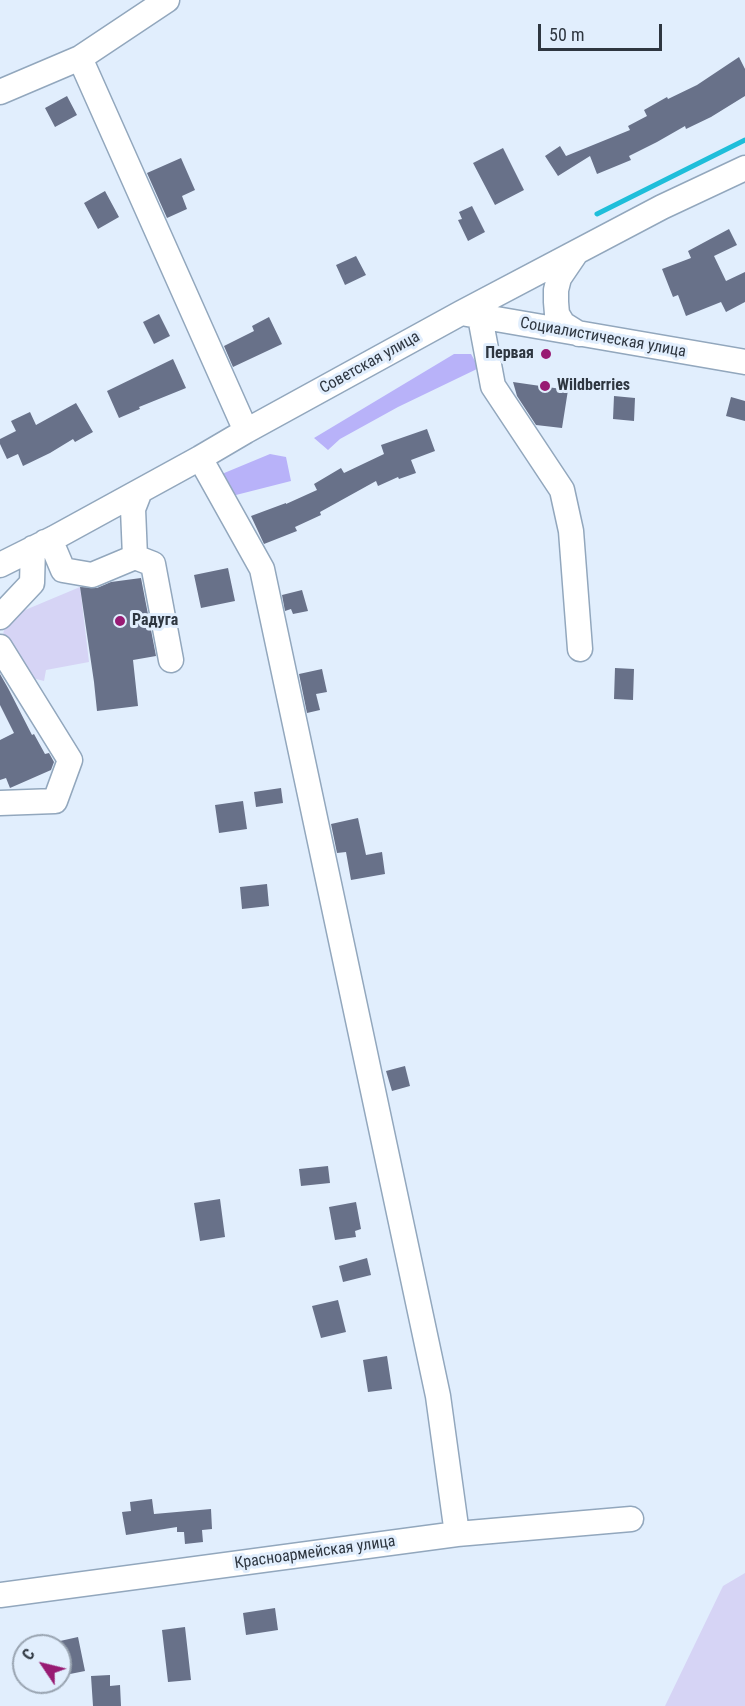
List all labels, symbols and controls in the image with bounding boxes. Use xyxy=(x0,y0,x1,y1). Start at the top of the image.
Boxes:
scale bar xyxy=(541,12,666,50)
text: 50 m xyxy=(549,24,584,45)
street label: Социалистическая улица xyxy=(519,314,687,362)
street label: Советская улица xyxy=(317,328,423,398)
place label: Первая xyxy=(485,344,534,364)
marker: Первая xyxy=(539,347,553,361)
place label: Wildberries xyxy=(557,376,630,396)
marker: Wildberries xyxy=(538,379,552,393)
place label: Радуга xyxy=(132,611,178,631)
marker: Радуга xyxy=(113,614,127,628)
street label: Красноармейская улица xyxy=(233,1532,397,1574)
north arrow xyxy=(12,1634,72,1694)
text: С xyxy=(18,1645,39,1664)

